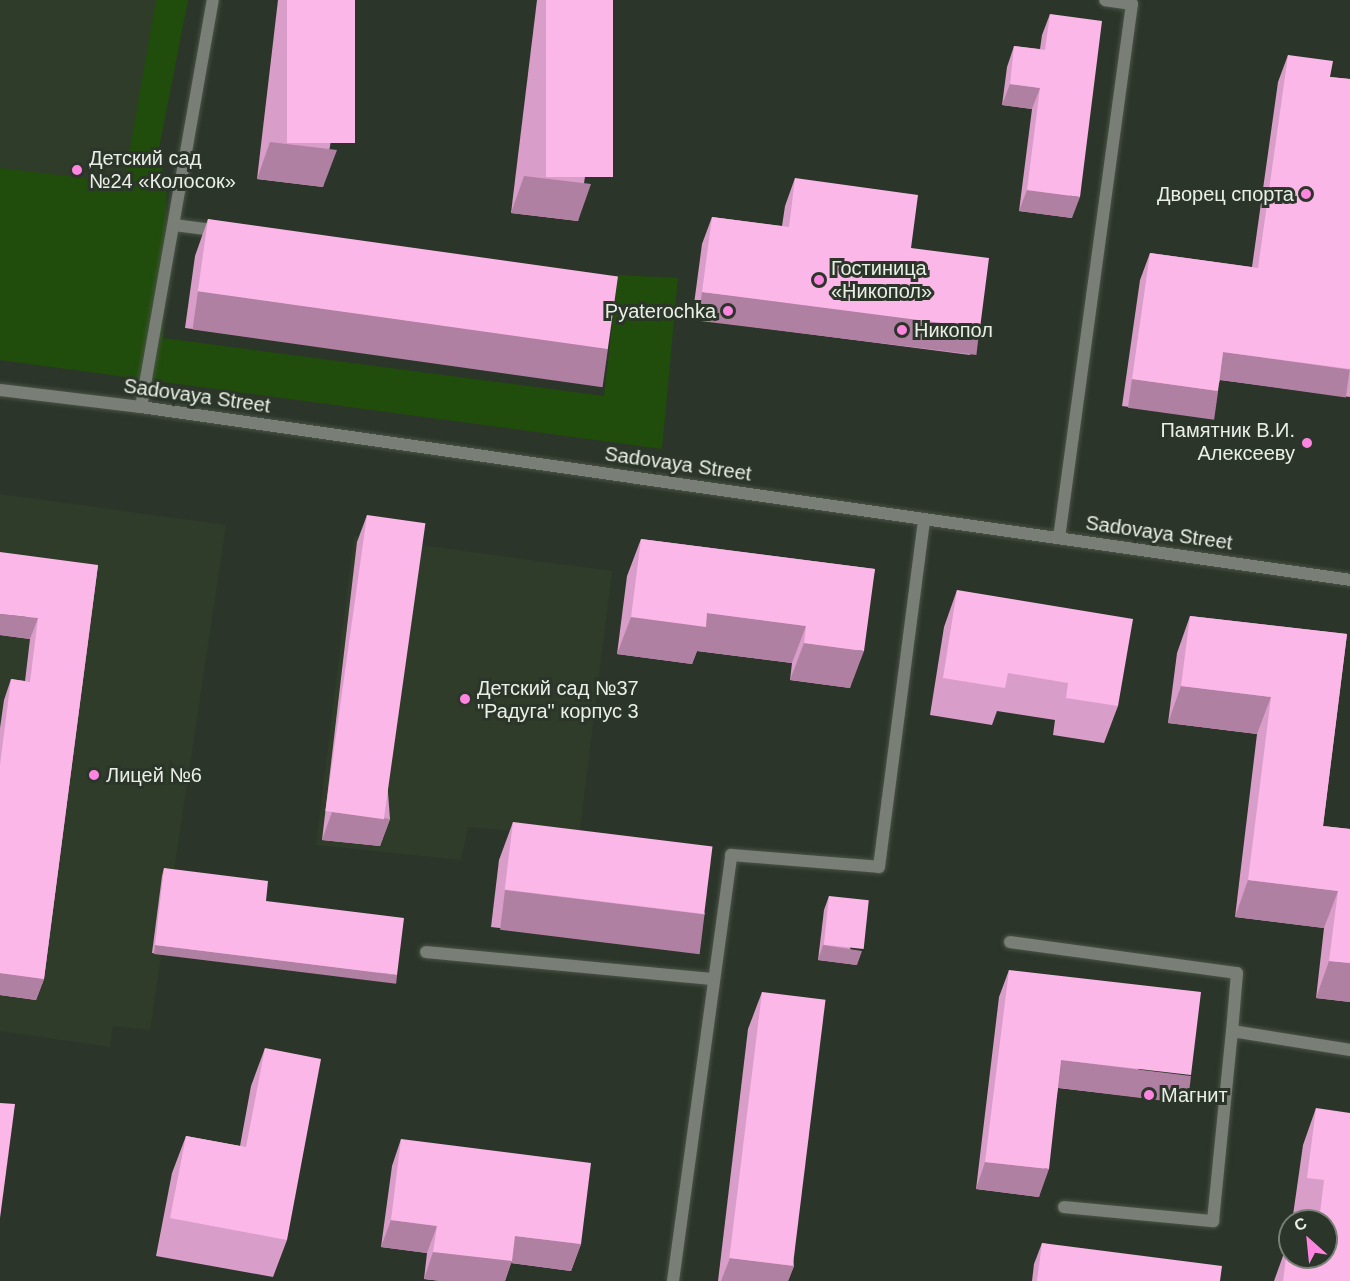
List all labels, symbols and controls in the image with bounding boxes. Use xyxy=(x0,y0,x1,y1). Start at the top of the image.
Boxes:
place label: Детский сад №24 «Колосок» xyxy=(89,146,236,193)
marker: Детский сад №24 «Колосок» xyxy=(70,163,84,177)
place label: Дворец спорта xyxy=(1157,182,1294,206)
marker: Дворец спорта xyxy=(1299,187,1313,201)
place label: Гостиница «Никопол» xyxy=(831,256,932,303)
marker: Гостиница «Никопол» xyxy=(812,273,826,287)
place label: Pyaterochka xyxy=(605,299,716,323)
marker: Pyaterochka xyxy=(721,304,735,318)
place label: Никопол xyxy=(914,318,993,342)
marker: Никопол xyxy=(895,323,909,337)
street label: Sadovaya Street xyxy=(122,374,272,418)
place label: Памятник В.И. Алексееву xyxy=(1160,419,1295,466)
marker: Памятник В.И. Алексееву xyxy=(1300,436,1314,450)
street label: Sadovaya Street xyxy=(603,442,753,486)
street label: Sadovaya Street xyxy=(1084,511,1234,555)
place label: Детский сад №37 "Радуга" корпус 3 xyxy=(477,676,639,723)
marker: Детский сад №37 "Радуга" корпус 3 xyxy=(458,692,472,706)
place label: Лицей №6 xyxy=(106,763,202,787)
marker: Лицей №6 xyxy=(87,768,101,782)
place label: Магнит xyxy=(1161,1083,1228,1107)
marker: Магнит xyxy=(1142,1088,1156,1102)
north arrow xyxy=(1278,1209,1338,1269)
text: С xyxy=(1291,1214,1310,1234)

